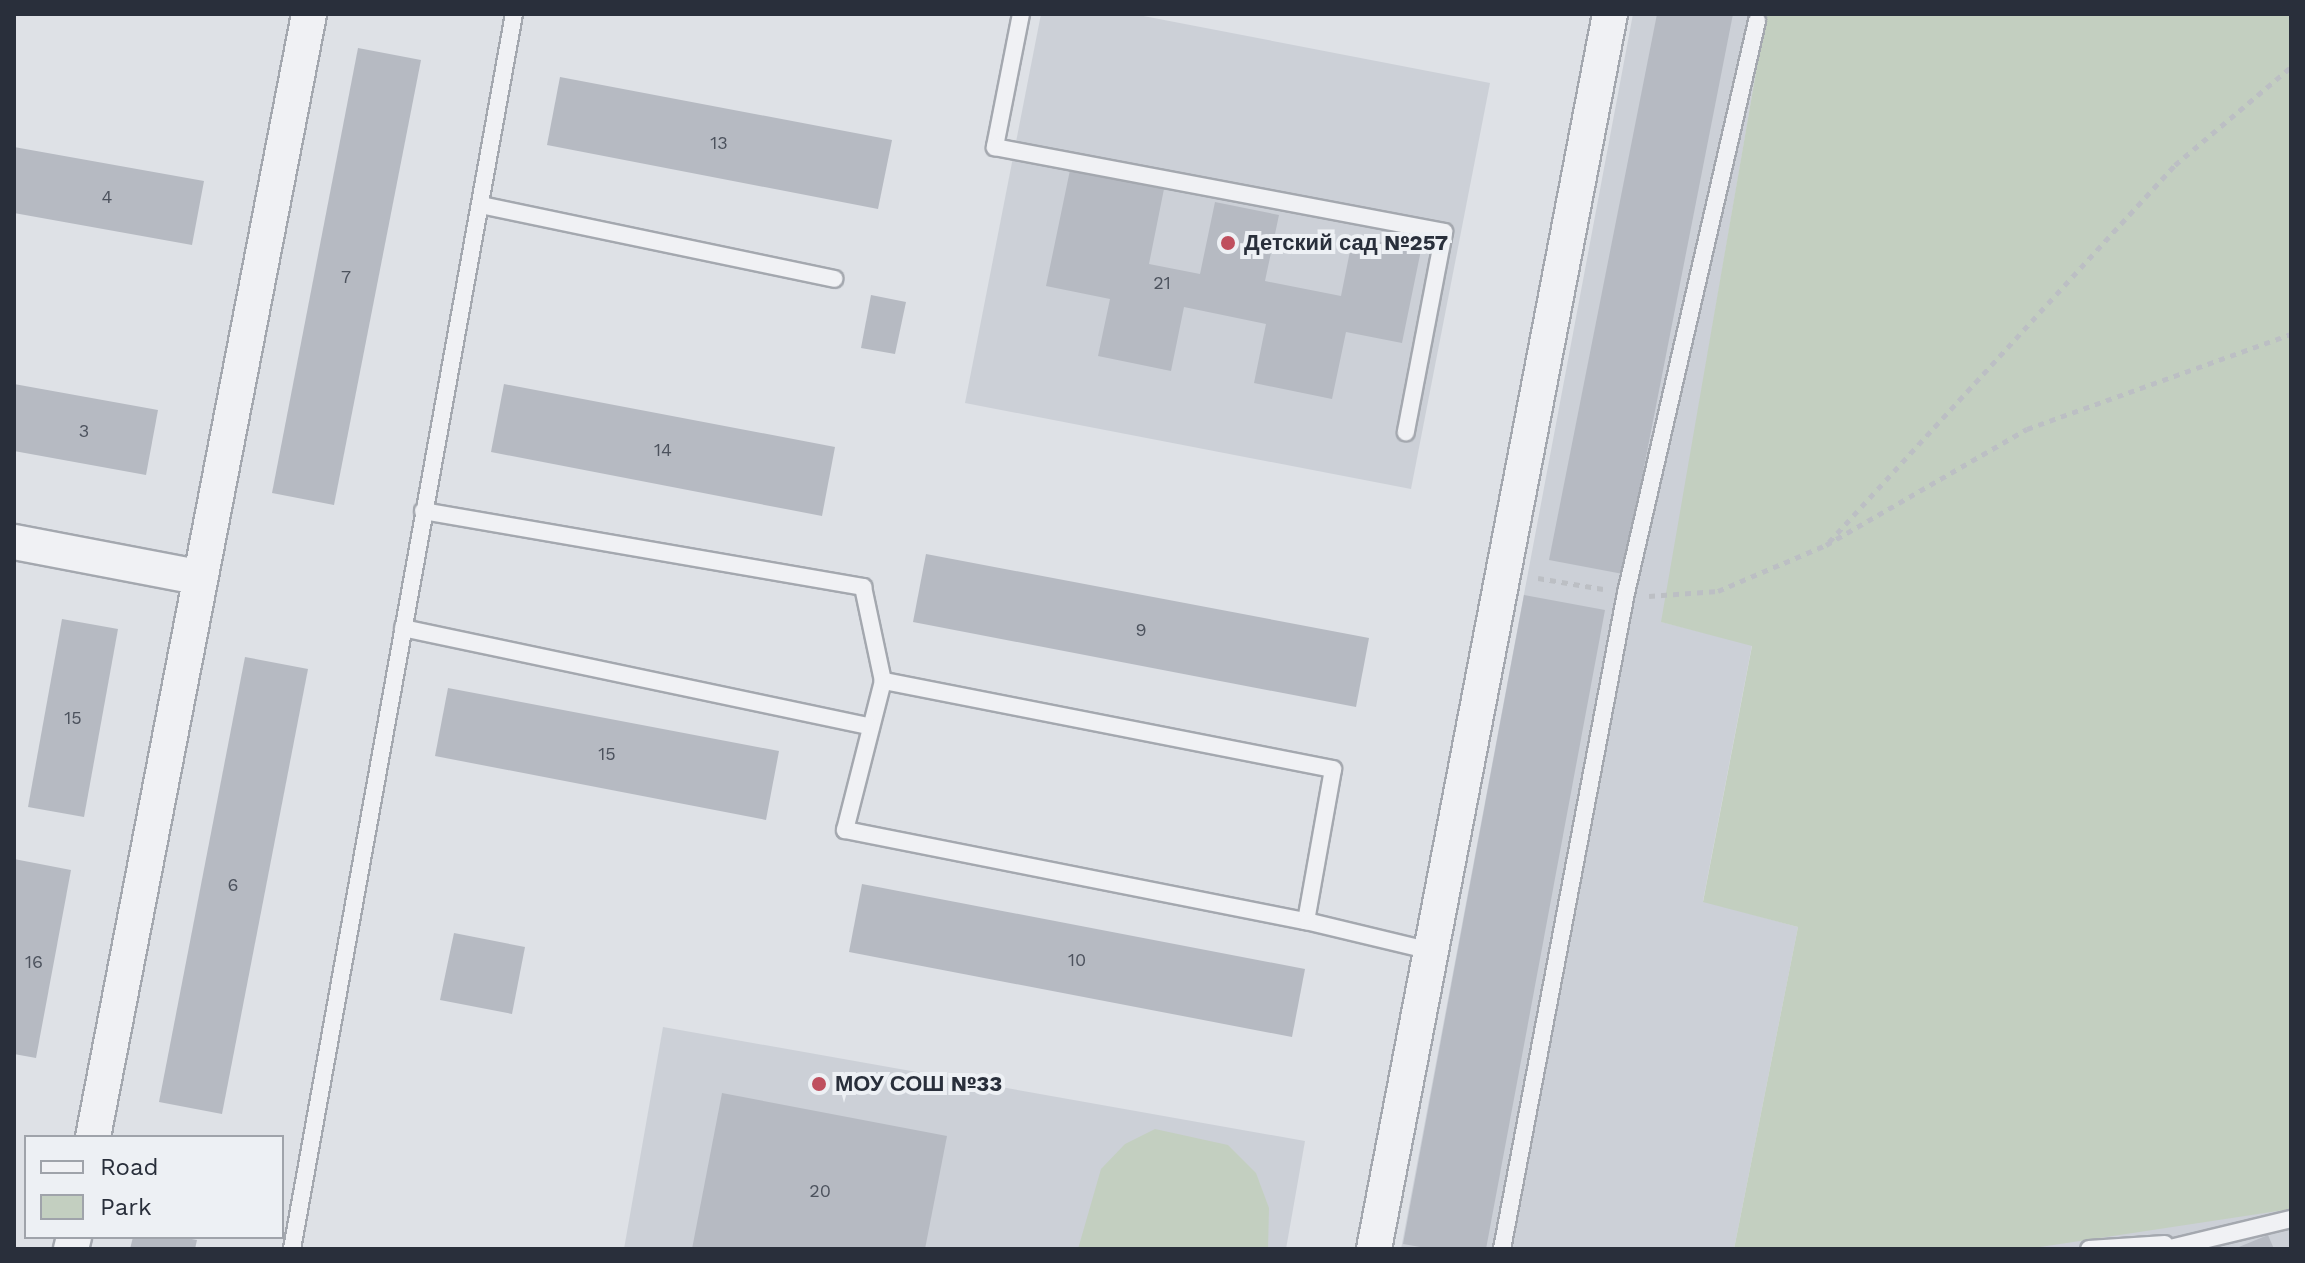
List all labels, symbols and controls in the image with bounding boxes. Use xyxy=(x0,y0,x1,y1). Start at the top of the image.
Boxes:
house number: 13 xyxy=(710,132,728,154)
house number: 4 xyxy=(102,186,112,208)
place label: Детский сад №257 xyxy=(1244,230,1448,256)
marker: Детский сад №257 xyxy=(1219,234,1237,252)
house number: 7 xyxy=(341,266,351,288)
house number: 21 xyxy=(1153,272,1171,294)
house number: 3 xyxy=(79,420,89,442)
house number: 14 xyxy=(654,439,672,461)
house number: 9 xyxy=(1135,619,1147,641)
house number: 15 xyxy=(64,707,82,729)
house number: 15 xyxy=(598,743,616,765)
house number: 6 xyxy=(228,874,238,896)
house number: 10 xyxy=(1068,949,1086,971)
house number: 16 xyxy=(25,951,43,973)
place label: МОУ СОШ №33 xyxy=(835,1071,1002,1097)
marker: МОУ СОШ №33 xyxy=(810,1075,828,1093)
legend xyxy=(24,1135,284,1239)
text: Road xyxy=(100,1153,159,1181)
house number: 20 xyxy=(809,1180,831,1202)
text: Park xyxy=(100,1193,152,1221)

